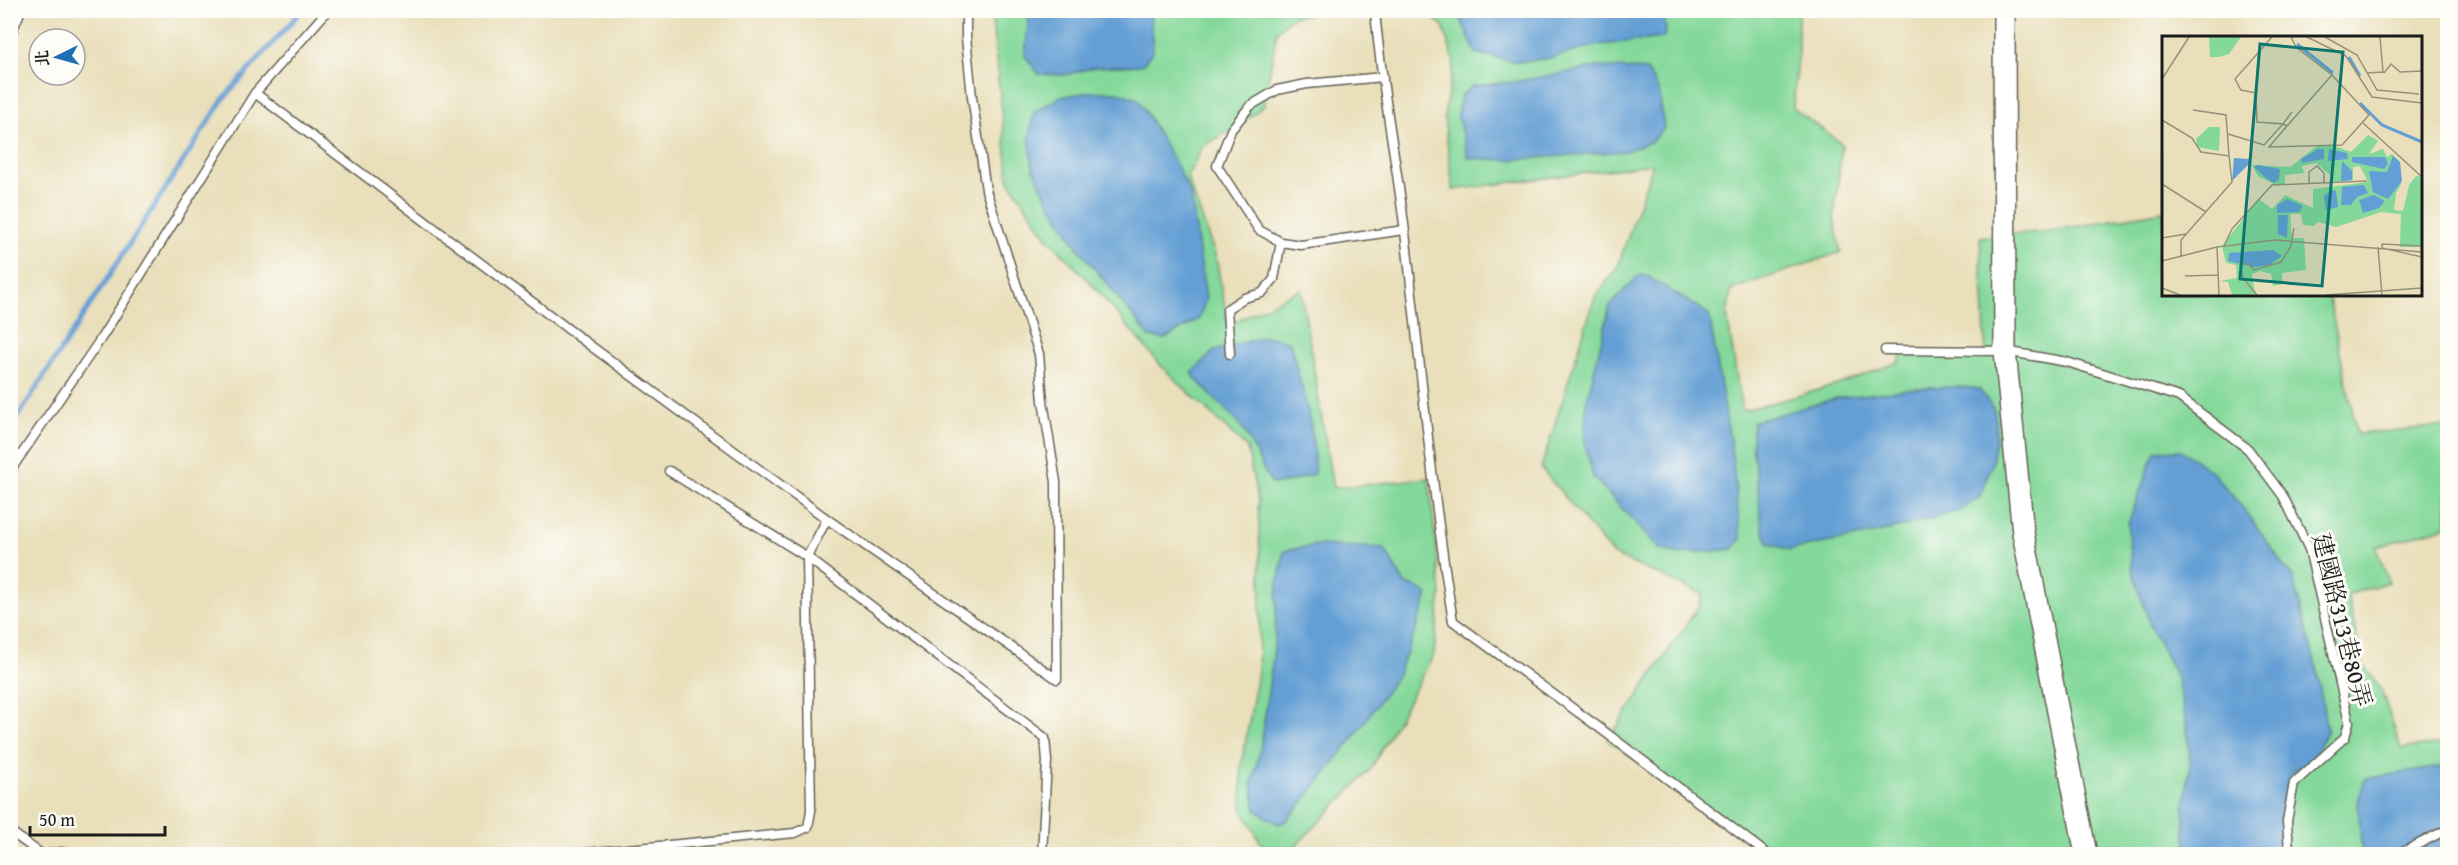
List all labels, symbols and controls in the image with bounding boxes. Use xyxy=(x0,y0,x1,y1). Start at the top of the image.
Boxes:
north arrow xyxy=(27,27,87,87)
inset map xyxy=(2162,36,2422,296)
text: 北 xyxy=(29,49,55,67)
street label: 建國路313巷80弄 xyxy=(2304,530,2380,710)
scale bar xyxy=(30,799,165,837)
text: 50 m xyxy=(39,806,75,833)

